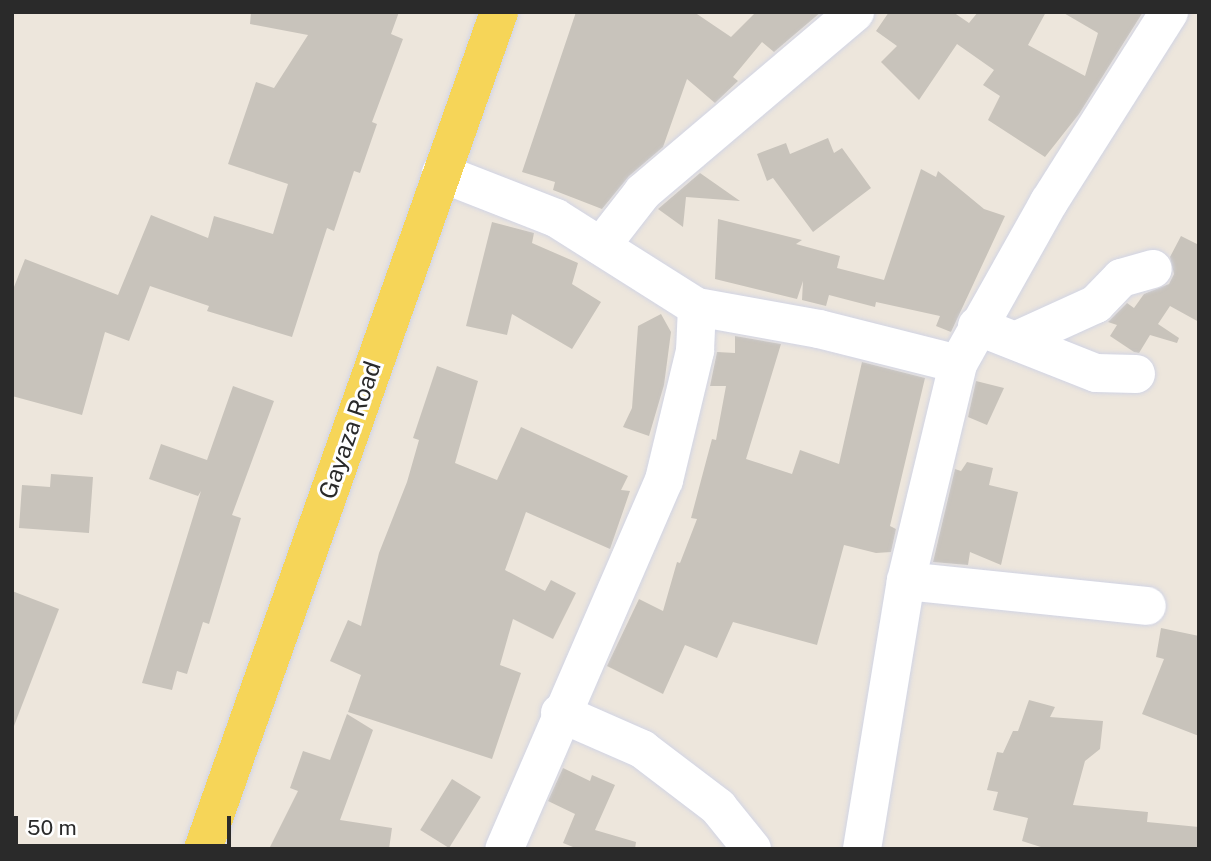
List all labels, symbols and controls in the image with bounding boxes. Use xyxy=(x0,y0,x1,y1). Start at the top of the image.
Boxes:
street label: Gayaza Road xyxy=(313,357,387,503)
scale bar xyxy=(18,802,234,846)
text: 50 m xyxy=(27,815,77,840)

